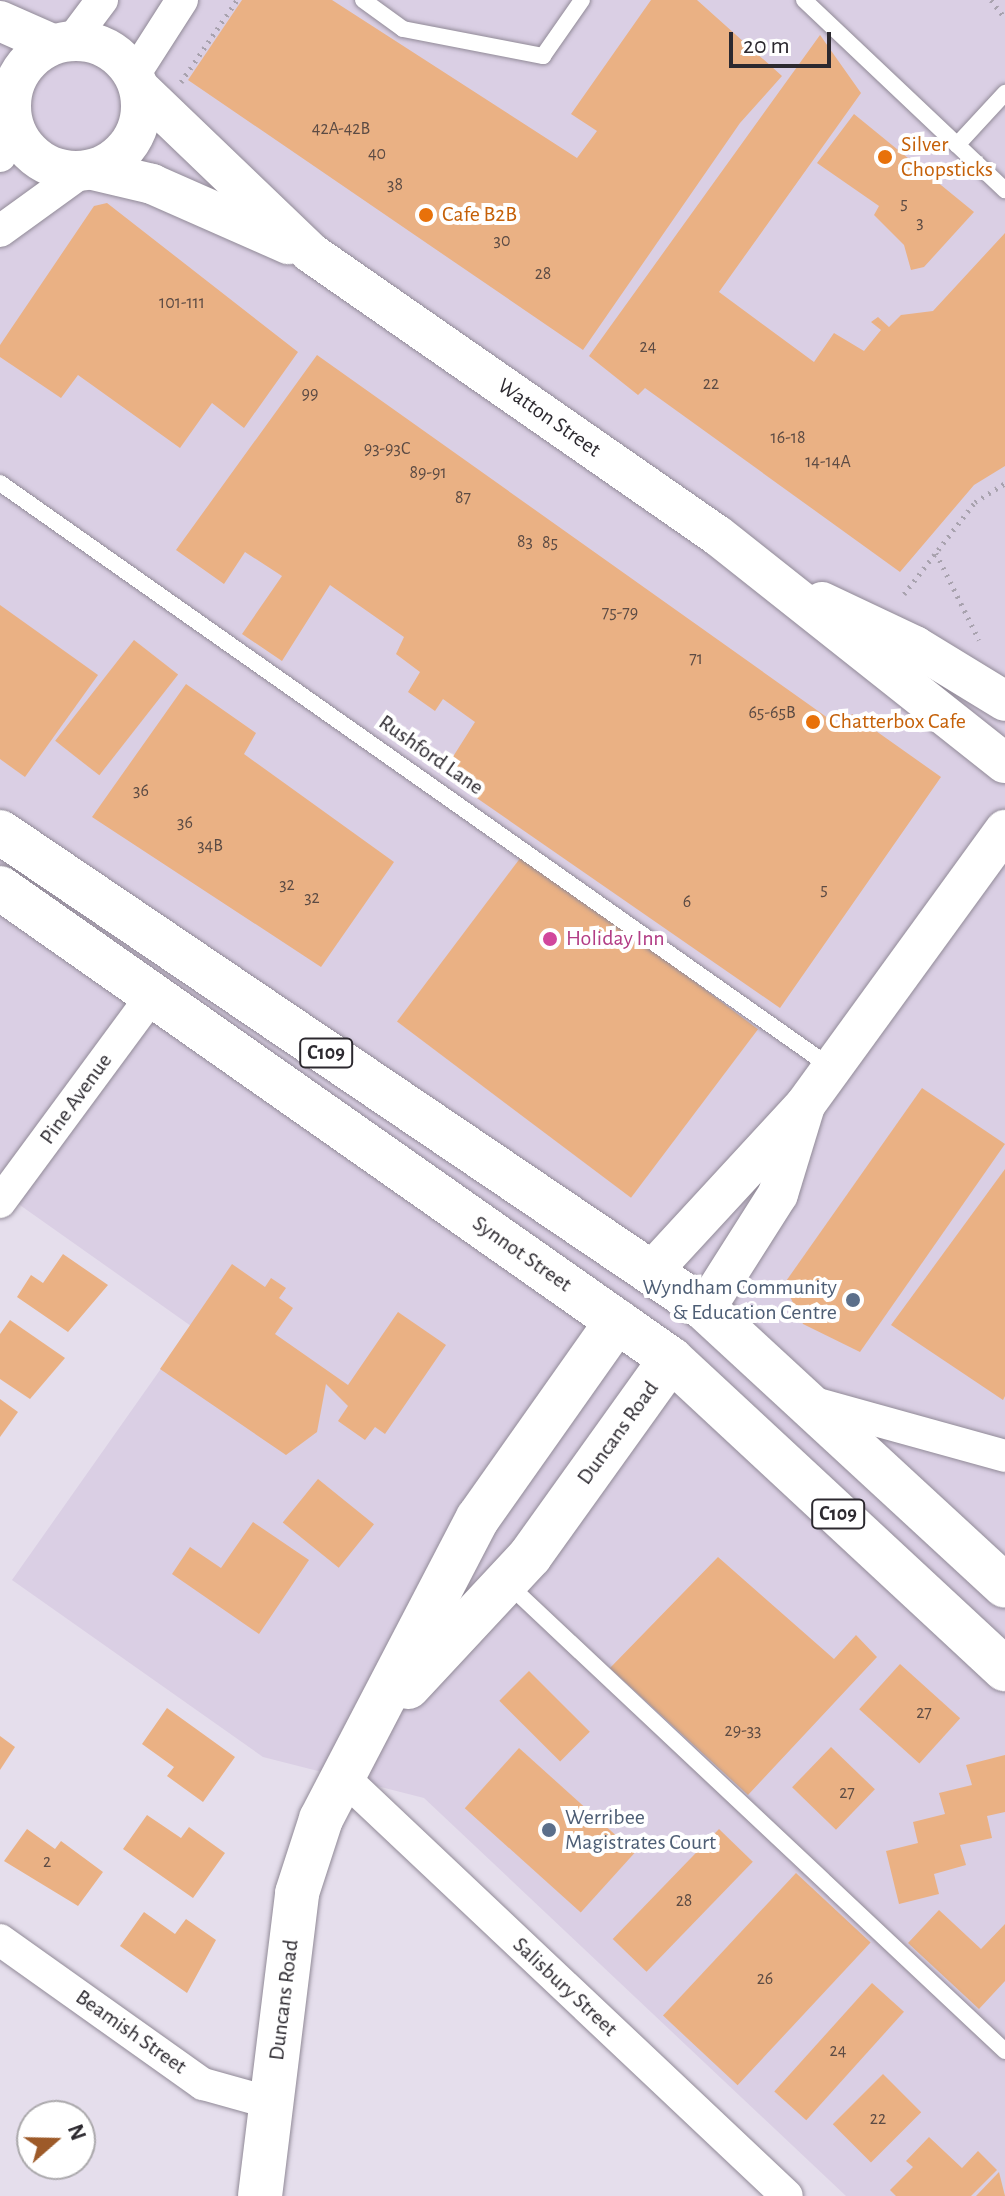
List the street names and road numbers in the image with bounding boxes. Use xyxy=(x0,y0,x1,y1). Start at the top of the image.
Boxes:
street label: Watton Street xyxy=(492,373,606,463)
street label: Rushford Lane xyxy=(374,709,488,801)
road number: C109 xyxy=(298,1037,354,1069)
street label: Pine Avenue xyxy=(34,1048,118,1150)
street label: Synnot Street xyxy=(467,1210,577,1298)
street label: Duncans Road xyxy=(572,1376,664,1490)
road number: C109 xyxy=(810,1498,866,1530)
street label: Salisbury Street xyxy=(507,1932,623,2042)
street label: Duncans Road xyxy=(263,1938,305,2062)
street label: Beamish Street xyxy=(70,1984,192,2080)

